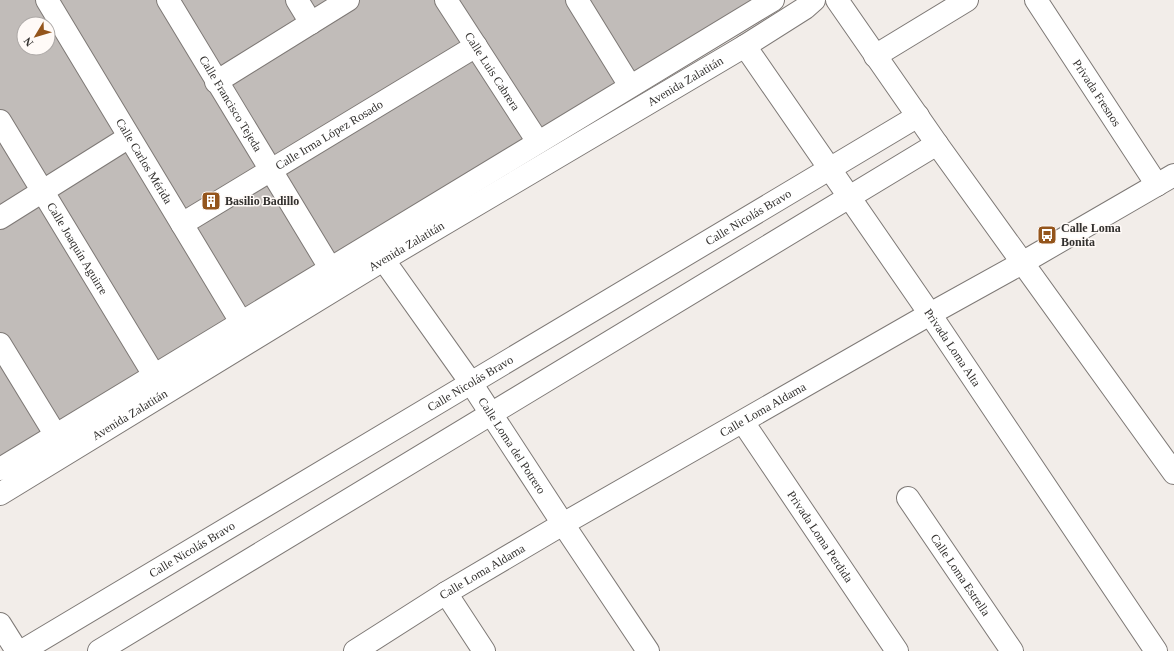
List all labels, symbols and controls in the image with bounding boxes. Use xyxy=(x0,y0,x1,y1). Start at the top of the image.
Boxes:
north arrow xyxy=(16,16,56,56)
street label: Calle Luis Cabrera xyxy=(462,29,523,114)
text: N xyxy=(21,35,35,49)
street label: Calle Francisco Tejeda xyxy=(196,53,265,155)
street label: Avenida Zalatitán xyxy=(645,54,726,109)
street label: Privada Fresnos xyxy=(1070,57,1124,129)
street label: Calle Irma López Rosado xyxy=(273,97,385,173)
street label: Calle Carlos Mérida xyxy=(113,116,175,207)
street label: Calle Nicolás Bravo xyxy=(703,186,794,248)
building icon: Basilio Badillo xyxy=(200,190,222,212)
place label: Basilio Badillo xyxy=(225,194,299,208)
street label: Calle Joaquín Aguirre xyxy=(44,200,111,297)
street label: Avenida Zalatitán xyxy=(366,218,447,274)
place label: Calle Loma Bonita xyxy=(1061,221,1121,249)
bus stop icon: Calle Loma Bonita xyxy=(1036,224,1058,246)
street label: Privada Loma Alta xyxy=(921,306,984,390)
street label: Calle Nicolás Bravo xyxy=(425,352,516,414)
street label: Calle Loma Aldama xyxy=(717,379,809,440)
street label: Avenida Zalatitán xyxy=(90,386,170,443)
street label: Calle Loma del Potrero xyxy=(475,395,548,496)
street label: Privada Loma Perdida xyxy=(784,488,856,586)
street label: Calle Nicolás Bravo xyxy=(147,519,237,580)
street label: Calle Loma Estrella xyxy=(927,531,993,619)
street label: Calle Loma Aldama xyxy=(437,541,528,602)

